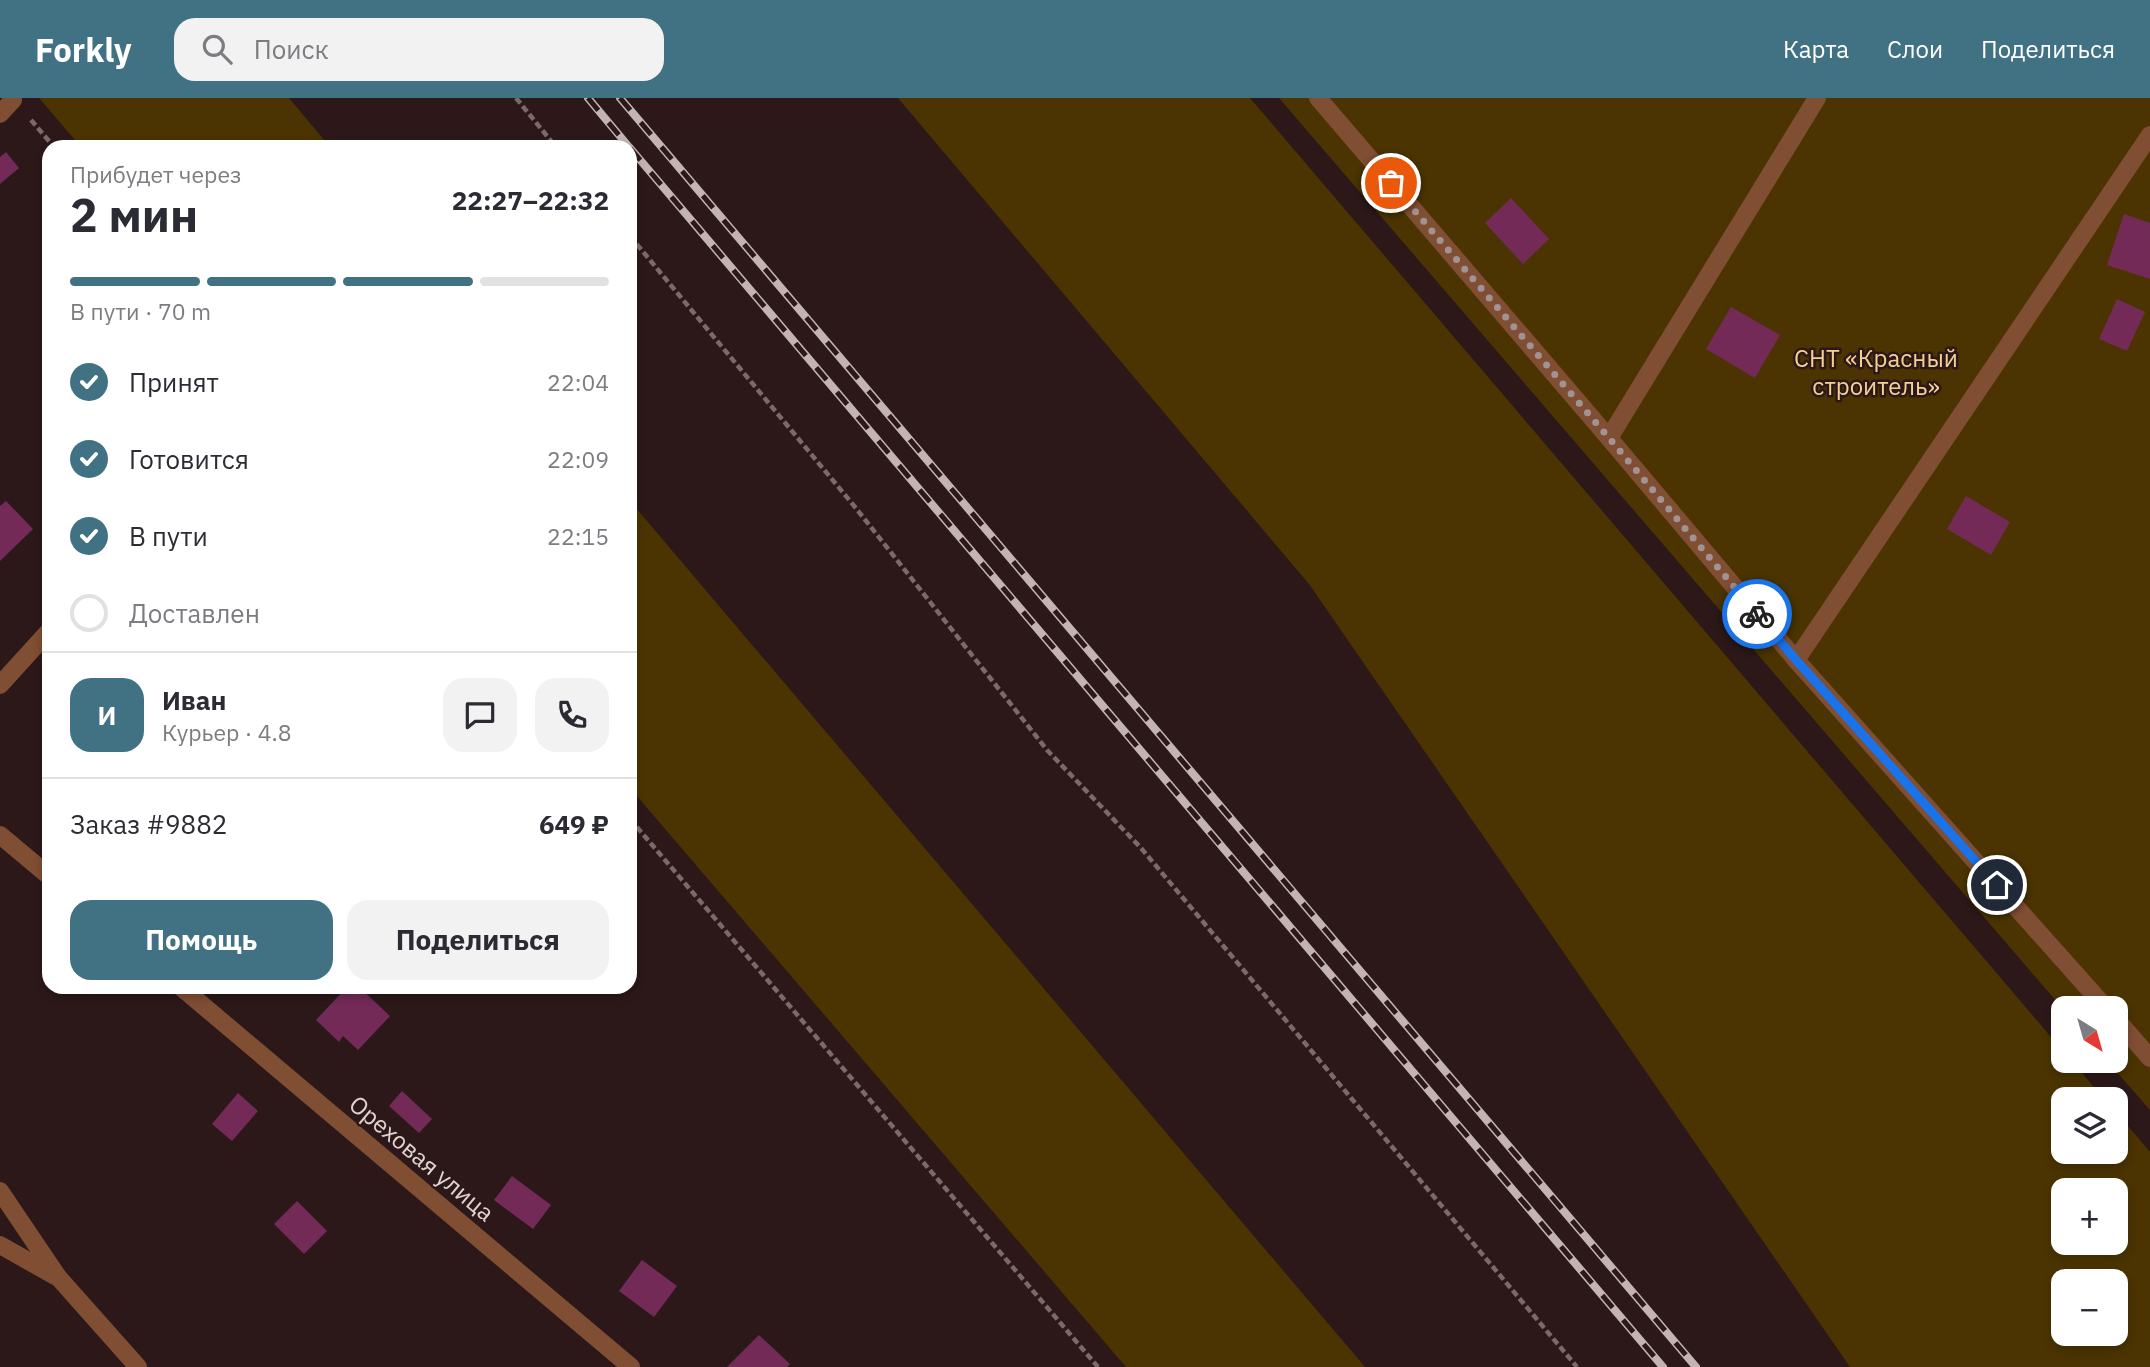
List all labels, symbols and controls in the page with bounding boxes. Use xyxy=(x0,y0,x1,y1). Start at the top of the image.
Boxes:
search box xyxy=(174,18,664,81)
text: Forkly xyxy=(35,28,132,71)
icon: search xyxy=(198,30,236,68)
text: Поиск xyxy=(254,32,329,66)
text: Карта xyxy=(1783,33,1849,65)
text: Слои xyxy=(1887,33,1943,65)
text: Поделиться xyxy=(1981,33,2115,65)
pin xyxy=(1361,153,1421,213)
text: Прибудет через xyxy=(70,159,242,189)
icon: bag xyxy=(1372,164,1410,202)
text: 22:27–22:32 xyxy=(452,183,609,217)
text: 2 мин xyxy=(70,185,198,245)
text: В пути · 70 m xyxy=(70,296,211,326)
park label: СНТ «Красный строитель» xyxy=(1794,342,1958,402)
icon: check xyxy=(70,363,108,401)
text: Принят xyxy=(129,365,219,399)
text: 22:04 xyxy=(547,367,609,397)
icon: check xyxy=(70,440,108,478)
text: Готовится xyxy=(129,442,249,476)
text: 22:09 xyxy=(547,444,609,474)
icon: check xyxy=(70,517,108,555)
text: В пути xyxy=(129,519,208,553)
text: 22:15 xyxy=(547,521,609,551)
courier xyxy=(1722,579,1792,649)
icon: bike xyxy=(1738,595,1776,633)
text: Доставлен xyxy=(129,596,260,630)
button: chat xyxy=(443,678,517,752)
button: phone xyxy=(535,678,609,752)
text: Иван xyxy=(162,683,227,717)
text: И xyxy=(98,698,116,732)
text: Курьер · 4.8 xyxy=(162,717,292,747)
text: Заказ #9882 xyxy=(70,807,227,841)
text: 649 ₽ xyxy=(539,807,609,841)
pin xyxy=(1967,855,2027,915)
icon: home xyxy=(1978,866,2016,904)
button: Помощь xyxy=(70,900,333,980)
button: Поделиться xyxy=(347,900,609,980)
north arrow xyxy=(2051,996,2128,1073)
map controls xyxy=(2051,996,2128,1346)
button: layers xyxy=(2051,1087,2128,1164)
street label: Ореховая улица xyxy=(343,1088,501,1228)
button: + xyxy=(2051,1178,2128,1255)
button: − xyxy=(2051,1269,2128,1346)

